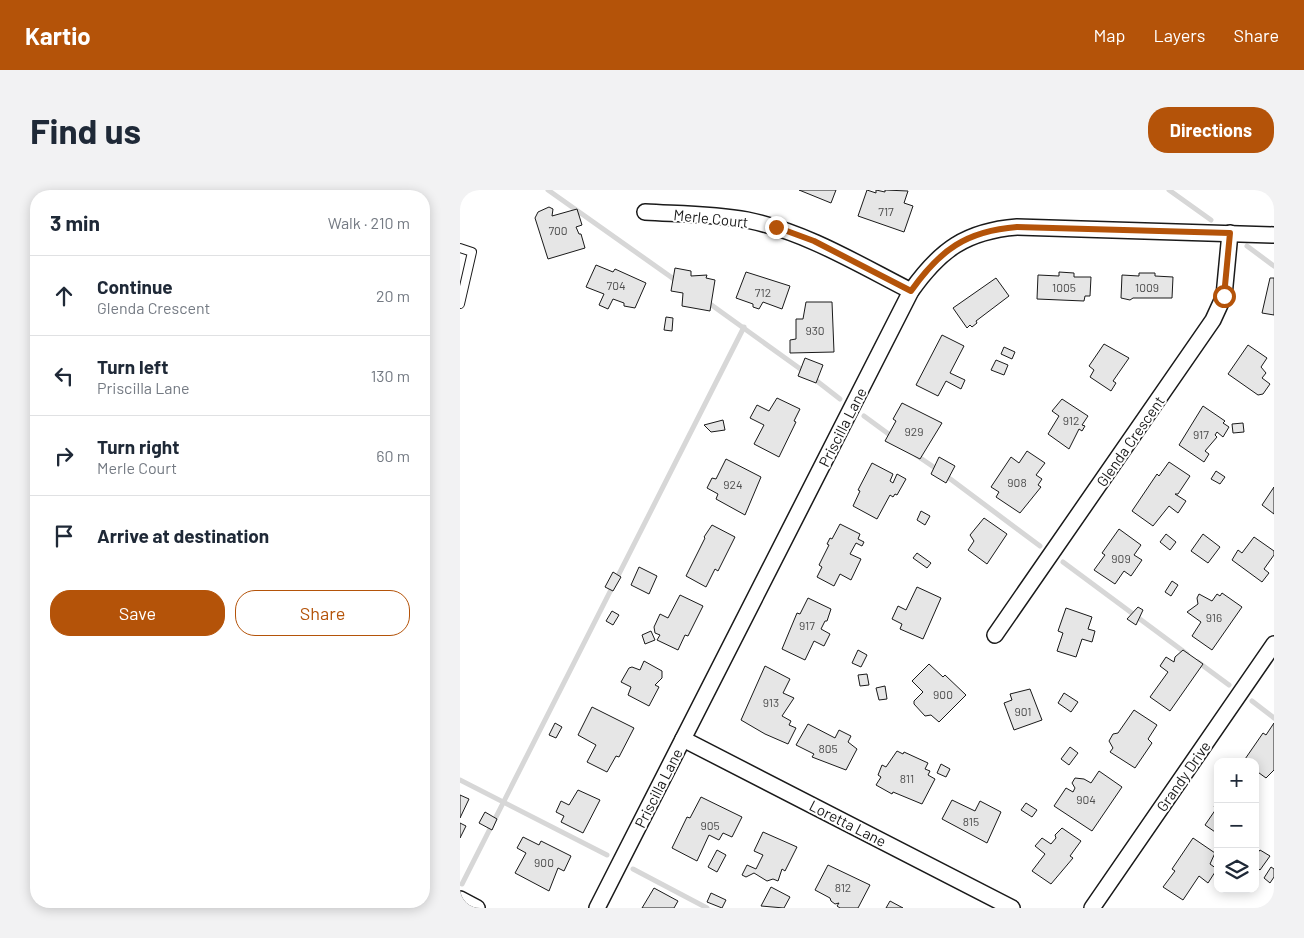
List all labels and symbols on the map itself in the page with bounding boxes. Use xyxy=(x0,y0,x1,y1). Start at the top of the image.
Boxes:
house number: 717 xyxy=(878,204,894,218)
street label: Merle Court xyxy=(673,205,749,231)
route end xyxy=(765,216,788,239)
house number: 700 xyxy=(548,223,568,237)
house number: 704 xyxy=(606,278,626,292)
house number: 1005 xyxy=(1052,280,1076,294)
house number: 1009 xyxy=(1135,280,1159,294)
house number: 712 xyxy=(755,285,771,299)
route start xyxy=(1213,285,1236,308)
house number: 930 xyxy=(805,323,825,337)
street label: Priscilla Lane xyxy=(814,384,870,470)
street label: Glenda Crescent xyxy=(1092,392,1168,490)
house number: 912 xyxy=(1063,413,1079,427)
house number: 929 xyxy=(905,424,923,438)
house number: 917 xyxy=(1193,427,1209,441)
house number: 908 xyxy=(1007,475,1027,489)
house number: 924 xyxy=(723,477,743,491)
house number: 909 xyxy=(1111,551,1131,565)
house number: 916 xyxy=(1206,610,1222,624)
house number: 917 xyxy=(799,618,815,632)
house number: 900 xyxy=(933,687,953,701)
house number: 913 xyxy=(763,695,779,709)
house number: 901 xyxy=(1015,704,1031,718)
street label: Grandy Drive xyxy=(1152,737,1214,815)
house number: 805 xyxy=(818,741,838,755)
street label: Priscilla Lane xyxy=(630,745,686,831)
house number: 811 xyxy=(900,771,914,785)
house number: 904 xyxy=(1076,792,1096,806)
street label: Loretta Lane xyxy=(807,796,889,850)
house number: 815 xyxy=(963,814,979,828)
house number: 905 xyxy=(700,818,720,832)
house number: 900 xyxy=(534,855,554,869)
house number: 812 xyxy=(835,880,851,894)

